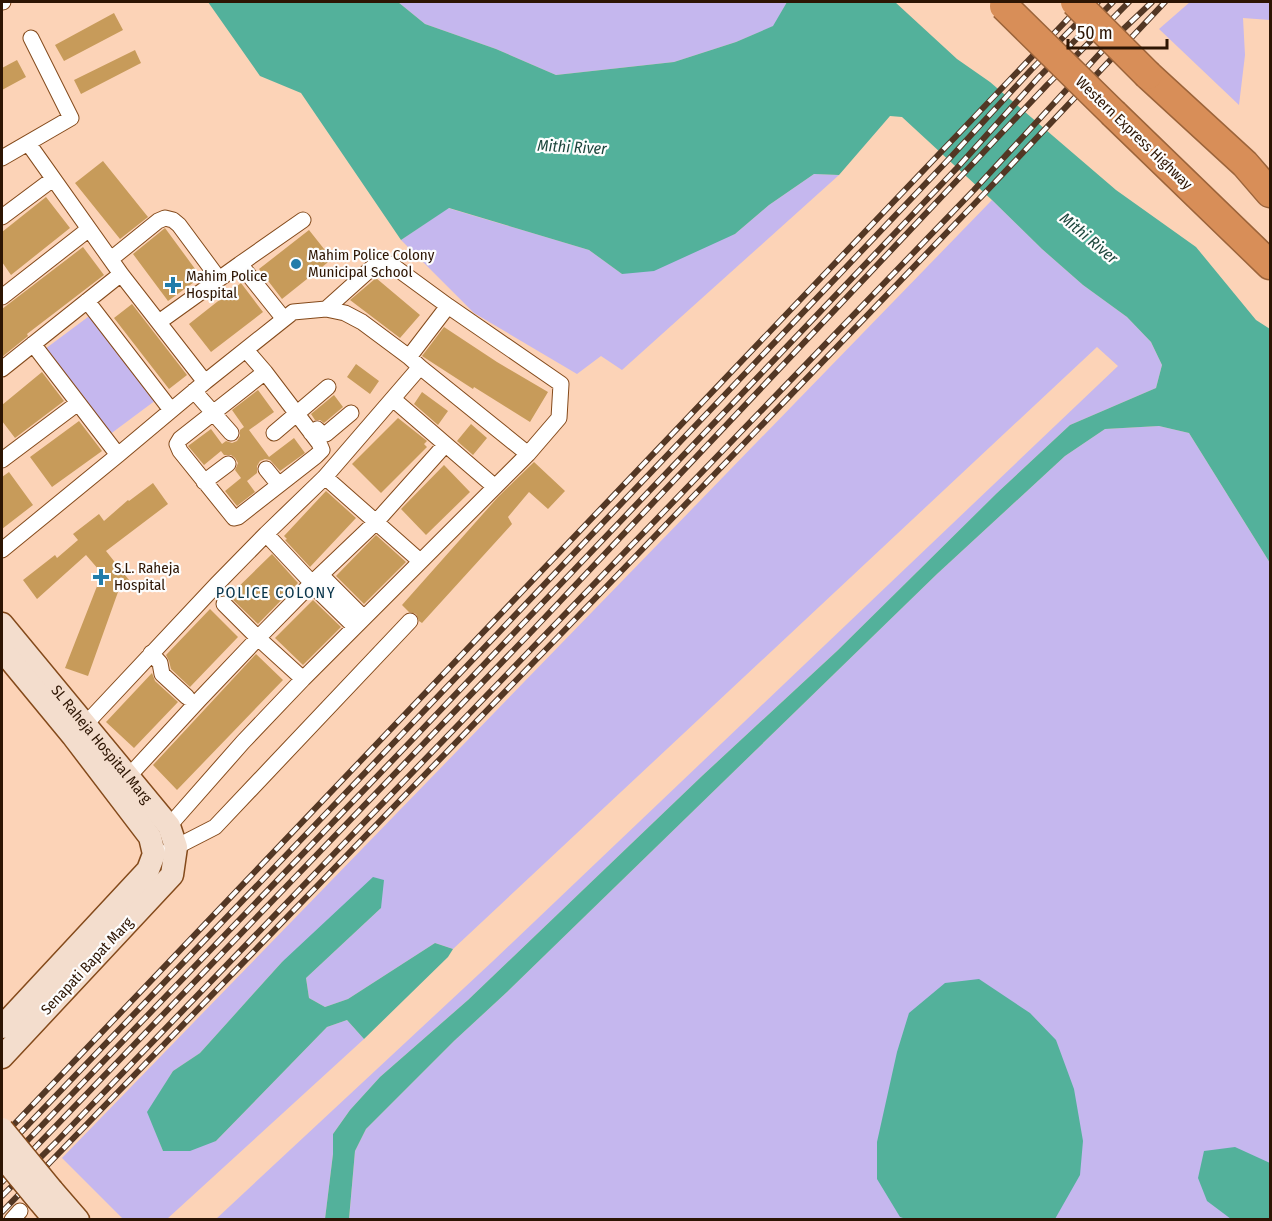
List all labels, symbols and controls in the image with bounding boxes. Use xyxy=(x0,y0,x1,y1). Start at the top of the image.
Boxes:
scale bar xyxy=(1068,12,1167,50)
text: 50 m xyxy=(1077,22,1113,44)
street label: Western Express Highway xyxy=(1072,73,1196,193)
water label: Mithi River xyxy=(537,136,608,158)
water label: Mithi River xyxy=(1056,208,1122,268)
place label: Mahim Police Colony Municipal School xyxy=(308,246,435,281)
marker: Mahim Police Colony Municipal School xyxy=(289,257,303,271)
place label: Mahim Police Hospital xyxy=(186,267,267,302)
marker: Mahim Police Hospital xyxy=(164,276,182,294)
place label: S.L. Raheja Hospital xyxy=(114,559,180,594)
marker: S.L. Raheja Hospital xyxy=(92,568,110,586)
district label: POLICE COLONY xyxy=(216,583,336,602)
street label: SL Raheja Hospital Marg xyxy=(47,682,155,807)
street label: Senapati Bapat Marg xyxy=(37,914,137,1018)

